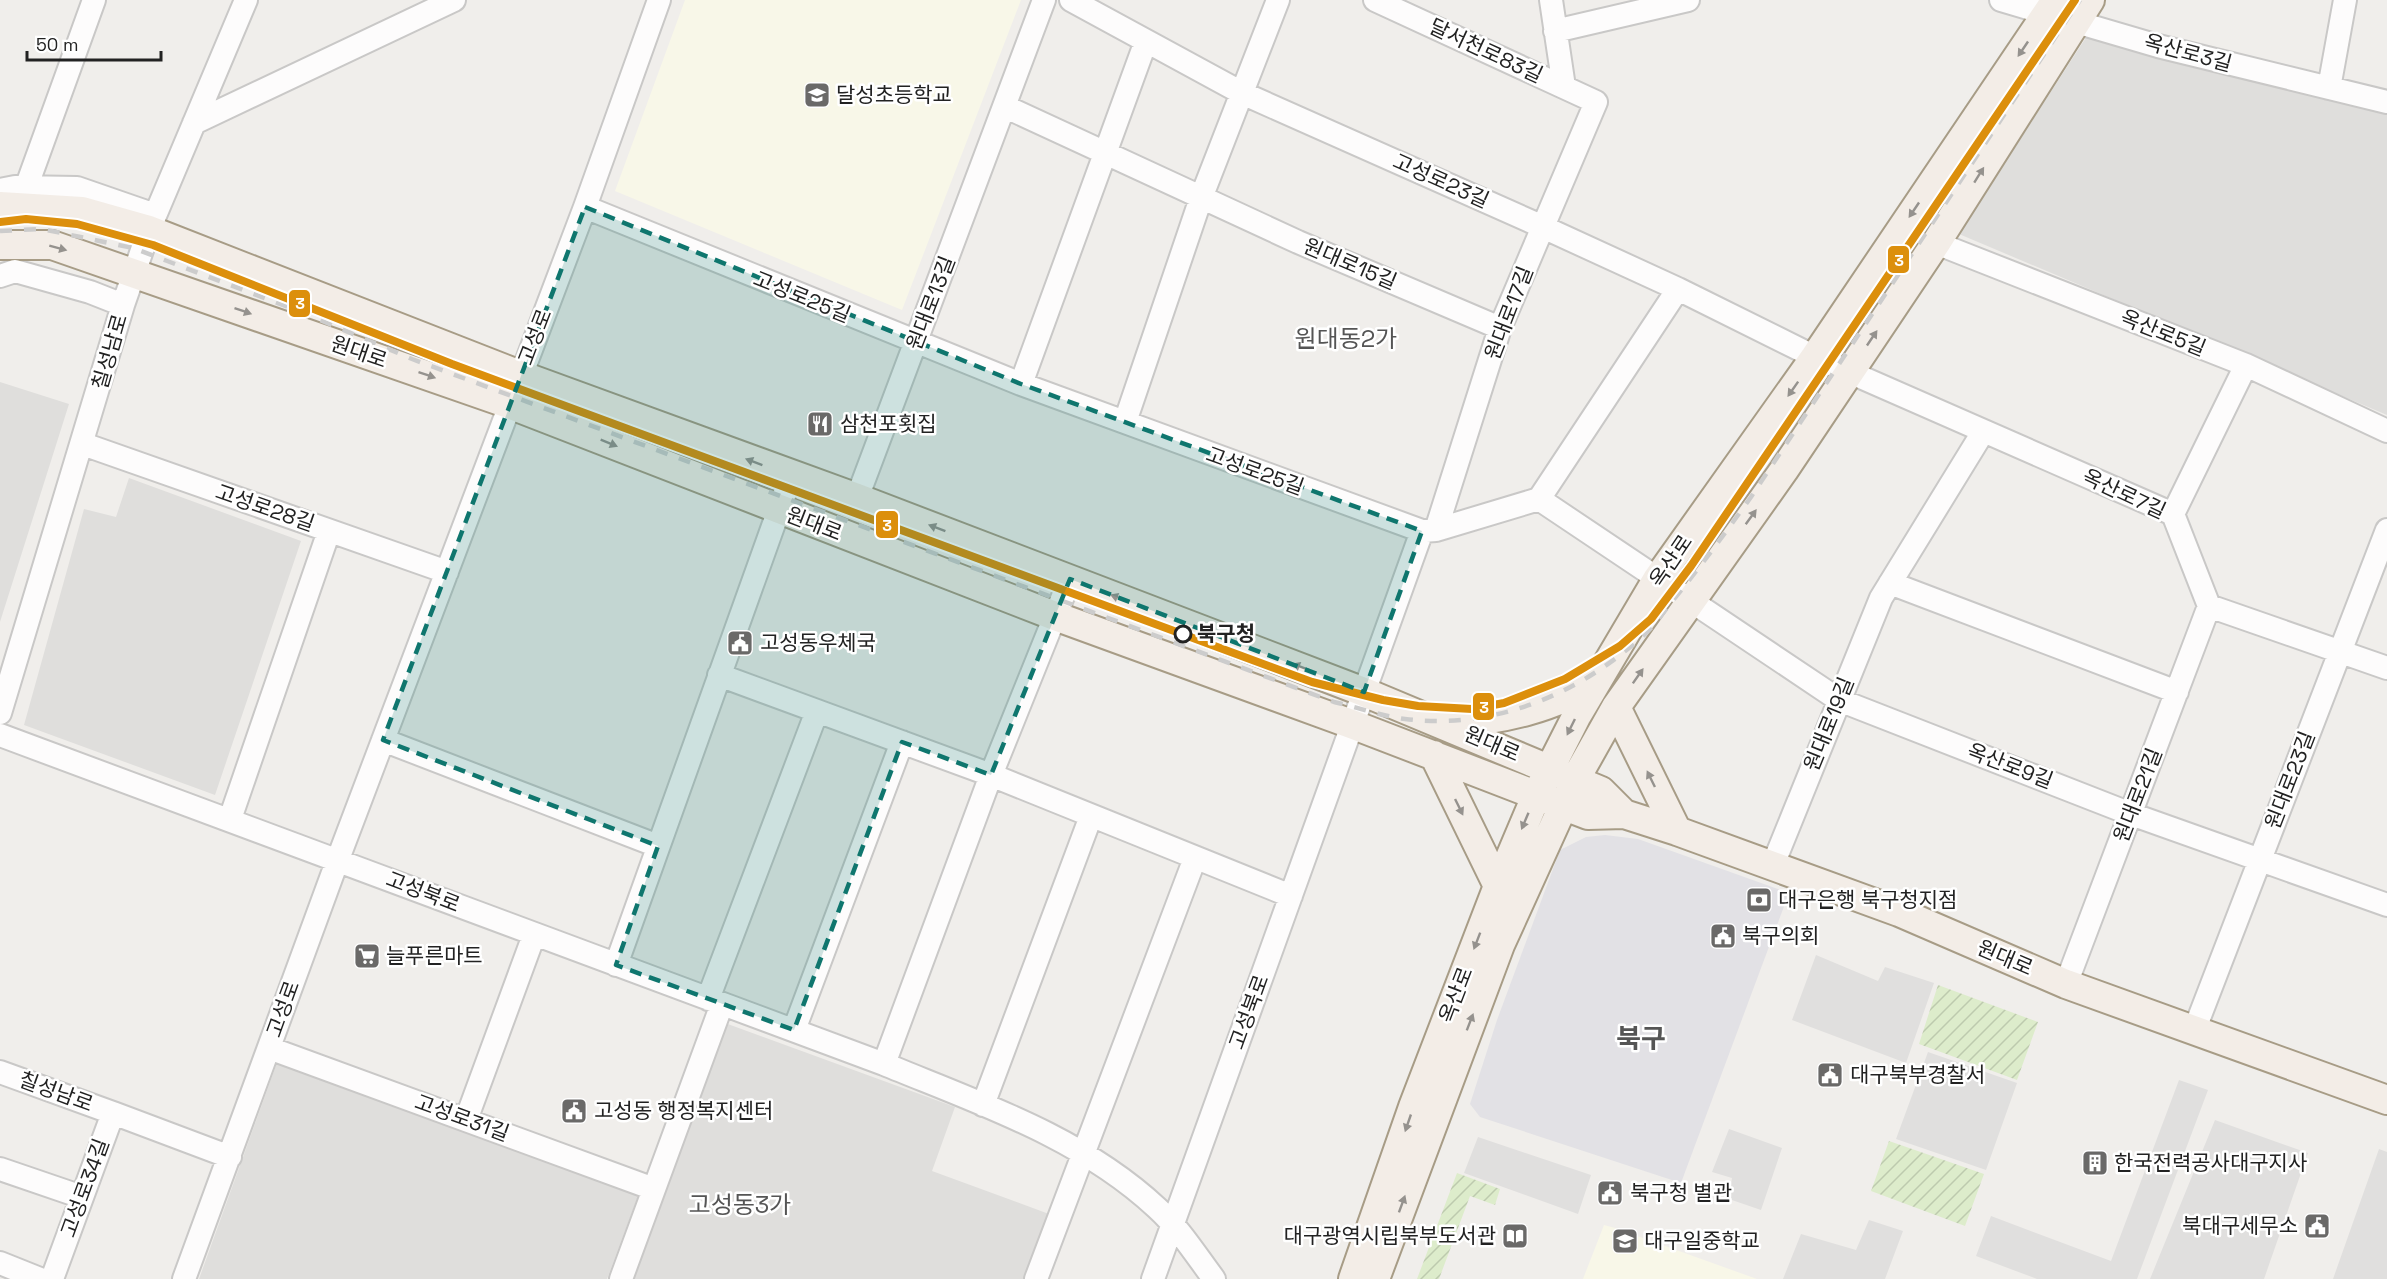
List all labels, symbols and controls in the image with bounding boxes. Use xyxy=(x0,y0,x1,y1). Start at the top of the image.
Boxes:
street label: 달서천로83길 xyxy=(1425,12,1547,89)
scale bar xyxy=(27,24,160,62)
street label: 옥산로3길 xyxy=(2141,28,2235,77)
text: 50 m xyxy=(36,33,78,56)
one-way arrow xyxy=(2018,40,2029,57)
school or university icon: 달성초등학교 xyxy=(802,80,832,110)
place label: 달성초등학교 xyxy=(836,81,952,108)
street label: 고성로23길 xyxy=(1389,147,1494,214)
one-way arrow xyxy=(1973,167,1984,183)
one-way arrow xyxy=(1909,202,1920,218)
street label: 원대로15길 xyxy=(1300,232,1401,295)
one-way arrow xyxy=(49,244,67,253)
line badge: 3 xyxy=(1887,245,1910,274)
text: 3 xyxy=(1894,250,1904,271)
street label: 원대로13길 xyxy=(900,252,961,354)
street label: 원대로17길 xyxy=(1478,262,1539,363)
street label: 고성로25길 xyxy=(750,265,855,328)
line badge: 3 xyxy=(288,289,311,318)
text: 3 xyxy=(295,293,305,314)
street label: 옥산로5길 xyxy=(2116,303,2210,362)
street label: 고성로 xyxy=(512,305,558,369)
one-way arrow xyxy=(234,306,252,316)
street label: 칠성남로 xyxy=(86,311,133,393)
district label: 원대동2가 xyxy=(1295,323,1397,354)
street label: 원대로 xyxy=(327,329,391,374)
one-way arrow xyxy=(1866,330,1877,346)
one-way arrow xyxy=(418,371,436,381)
one-way arrow xyxy=(1787,381,1799,396)
restaurant icon: 삼천포횟집 xyxy=(805,409,835,439)
place label: 삼천포횟집 xyxy=(840,410,937,437)
one-way arrow xyxy=(600,439,618,449)
street label: 고성로25길 xyxy=(1202,440,1308,501)
one-way arrow xyxy=(744,457,762,467)
street label: 옥산로7길 xyxy=(2078,462,2170,525)
street label: 고성로28길 xyxy=(212,478,318,537)
street label: 원대로 xyxy=(782,501,846,547)
one-way arrow xyxy=(1744,509,1756,524)
line badge: 3 xyxy=(875,510,899,539)
text: 3 xyxy=(882,515,892,536)
one-way arrow xyxy=(928,523,946,533)
street label: 옥산로 xyxy=(1643,529,1698,592)
one-way arrow xyxy=(1110,592,1128,602)
place label: 북구청 xyxy=(1197,620,1255,647)
marker: 북구청 xyxy=(1174,625,1192,643)
public building icon: 고성동우체국 xyxy=(725,628,755,658)
place label: 고성동우체국 xyxy=(760,629,876,656)
one-way arrow xyxy=(1292,662,1310,672)
one-way arrow xyxy=(1632,668,1644,684)
street label: 원대로19길 xyxy=(1797,673,1860,775)
line badge: 3 xyxy=(1472,692,1495,721)
text: 3 xyxy=(1479,697,1489,718)
one-way arrow xyxy=(1566,718,1575,735)
street label: 원대로 xyxy=(1460,720,1524,767)
street label: 원대로23길 xyxy=(2259,727,2321,833)
street label: 옥산로9길 xyxy=(1963,737,2057,794)
street label: 원대로21길 xyxy=(2107,744,2168,846)
one-way arrow xyxy=(1647,770,1657,788)
one-way arrow xyxy=(1455,799,1464,816)
one-way arrow xyxy=(1520,812,1529,830)
street label: 고성북로 xyxy=(382,865,464,918)
bank icon: 대구은행 북구청지점 xyxy=(1744,885,1774,915)
place label: 대구은행 북구청지점 xyxy=(1778,886,1957,913)
public building icon: 북구의회 xyxy=(1708,921,1738,951)
place label: 북구의회 xyxy=(1742,922,1819,949)
one-way arrow xyxy=(1472,932,1481,950)
street label: 원대로 xyxy=(1973,934,2037,981)
supermarket icon: 늘푸른마트 xyxy=(352,941,382,971)
place label: 늘푸른마트 xyxy=(386,942,483,969)
street label: 옥산로 xyxy=(1433,963,1479,1027)
street label: 고성북로 xyxy=(1223,971,1274,1053)
street label: 고성로 xyxy=(260,977,305,1041)
one-way arrow xyxy=(1465,1012,1475,1030)
district label: 북구 xyxy=(1616,1021,1666,1056)
public building icon: 대구북부경찰서 xyxy=(1815,1060,1845,1090)
place label: 대구북부경찰서 xyxy=(1850,1061,1985,1088)
street label: 칠성남로 xyxy=(15,1066,97,1117)
street label: 고성로31길 xyxy=(411,1088,513,1147)
public building icon: 고성동 행정복지센터 xyxy=(559,1096,589,1126)
place label: 고성동 행정복지센터 xyxy=(594,1097,773,1124)
one-way arrow xyxy=(1402,1114,1412,1132)
street label: 고성로34길 xyxy=(54,1135,115,1241)
building icon: 한국전력공사대구지사 xyxy=(2080,1148,2110,1178)
place label: 한국전력공사대구지사 xyxy=(2114,1149,2307,1176)
public building icon: 북구청 별관 xyxy=(1595,1178,1625,1208)
place label: 북구청 별관 xyxy=(1630,1179,1732,1206)
district label: 고성동3가 xyxy=(689,1189,791,1220)
one-way arrow xyxy=(1398,1195,1408,1213)
public building icon: 북대구세무소 xyxy=(2302,1211,2332,1241)
place label: 북대구세무소 xyxy=(2182,1212,2298,1239)
library icon: 대구광역시립북부도서관 xyxy=(1500,1221,1530,1251)
place label: 대구광역시립북부도서관 xyxy=(1283,1222,1496,1249)
school or university icon: 대구일중학교 xyxy=(1610,1226,1640,1256)
place label: 대구일중학교 xyxy=(1644,1227,1760,1254)

